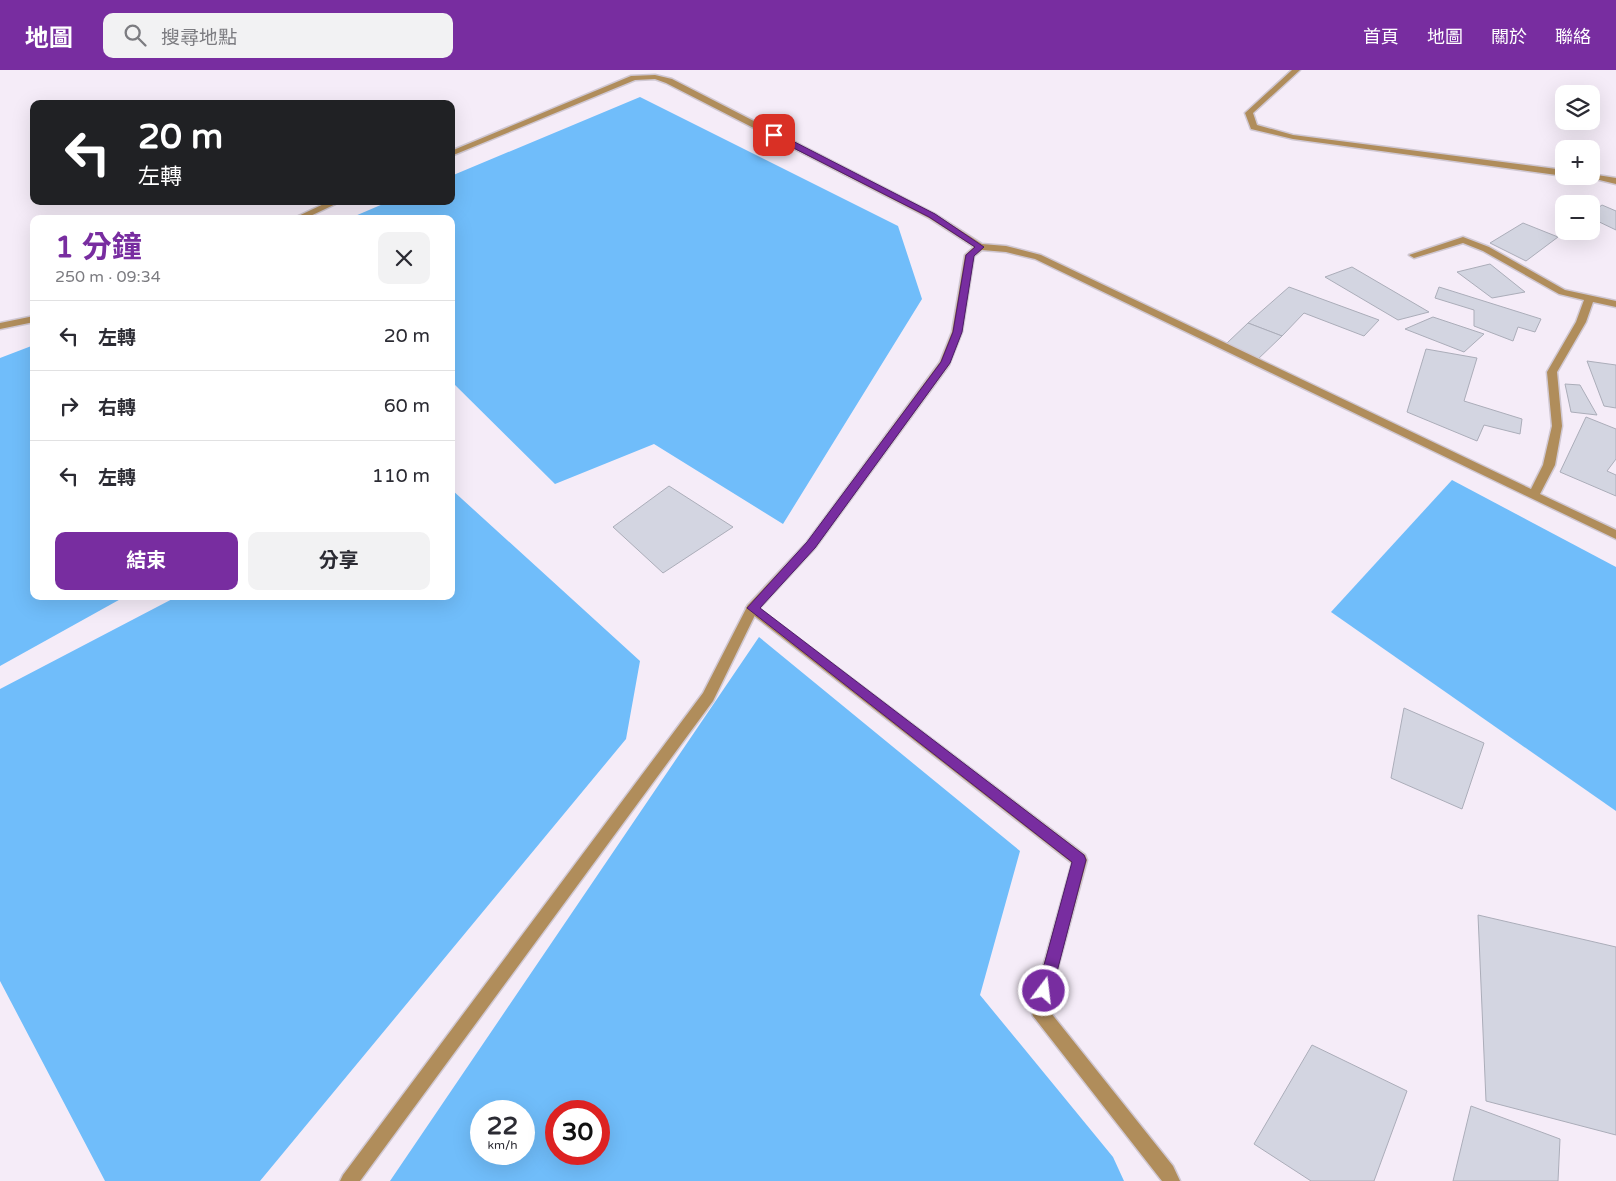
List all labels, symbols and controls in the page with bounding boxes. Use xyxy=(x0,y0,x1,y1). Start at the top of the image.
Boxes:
search box xyxy=(103,13,453,58)
icon: search xyxy=(121,21,149,49)
text: 地圖 xyxy=(25,24,73,53)
text: 首頁 xyxy=(1363,26,1399,48)
text: 地圖 xyxy=(1427,26,1463,48)
text: 關於 xyxy=(1491,26,1527,48)
text: 聯絡 xyxy=(1555,26,1591,48)
text: 搜尋地點 xyxy=(161,27,237,49)
map controls xyxy=(1555,85,1600,240)
button: layers xyxy=(1555,85,1600,130)
pin xyxy=(753,114,795,156)
text: 20 m xyxy=(138,116,223,158)
icon: left xyxy=(55,120,120,185)
icon: arrive xyxy=(760,121,788,149)
button: + xyxy=(1555,140,1600,185)
text: 左轉 xyxy=(138,164,182,190)
button: − xyxy=(1555,195,1600,240)
text: 1 分鐘 xyxy=(55,229,142,266)
button: close xyxy=(378,232,430,284)
text: 250 m · 09:34 xyxy=(55,267,161,287)
icon: left xyxy=(55,322,83,350)
text: 20 m xyxy=(384,325,430,347)
text: 左轉 xyxy=(98,327,136,349)
icon: right xyxy=(55,392,83,420)
text: 60 m xyxy=(384,395,430,417)
text: 右轉 xyxy=(98,397,136,419)
icon: left xyxy=(55,462,83,490)
text: 110 m xyxy=(372,465,430,487)
text: 左轉 xyxy=(98,467,136,489)
button: 結束 xyxy=(55,532,238,590)
button: 分享 xyxy=(248,532,430,590)
position arrow xyxy=(1017,964,1069,1016)
speed limit sign: 30 xyxy=(545,1100,610,1165)
text: 22 xyxy=(487,1111,518,1141)
text: km/h xyxy=(487,1138,518,1152)

